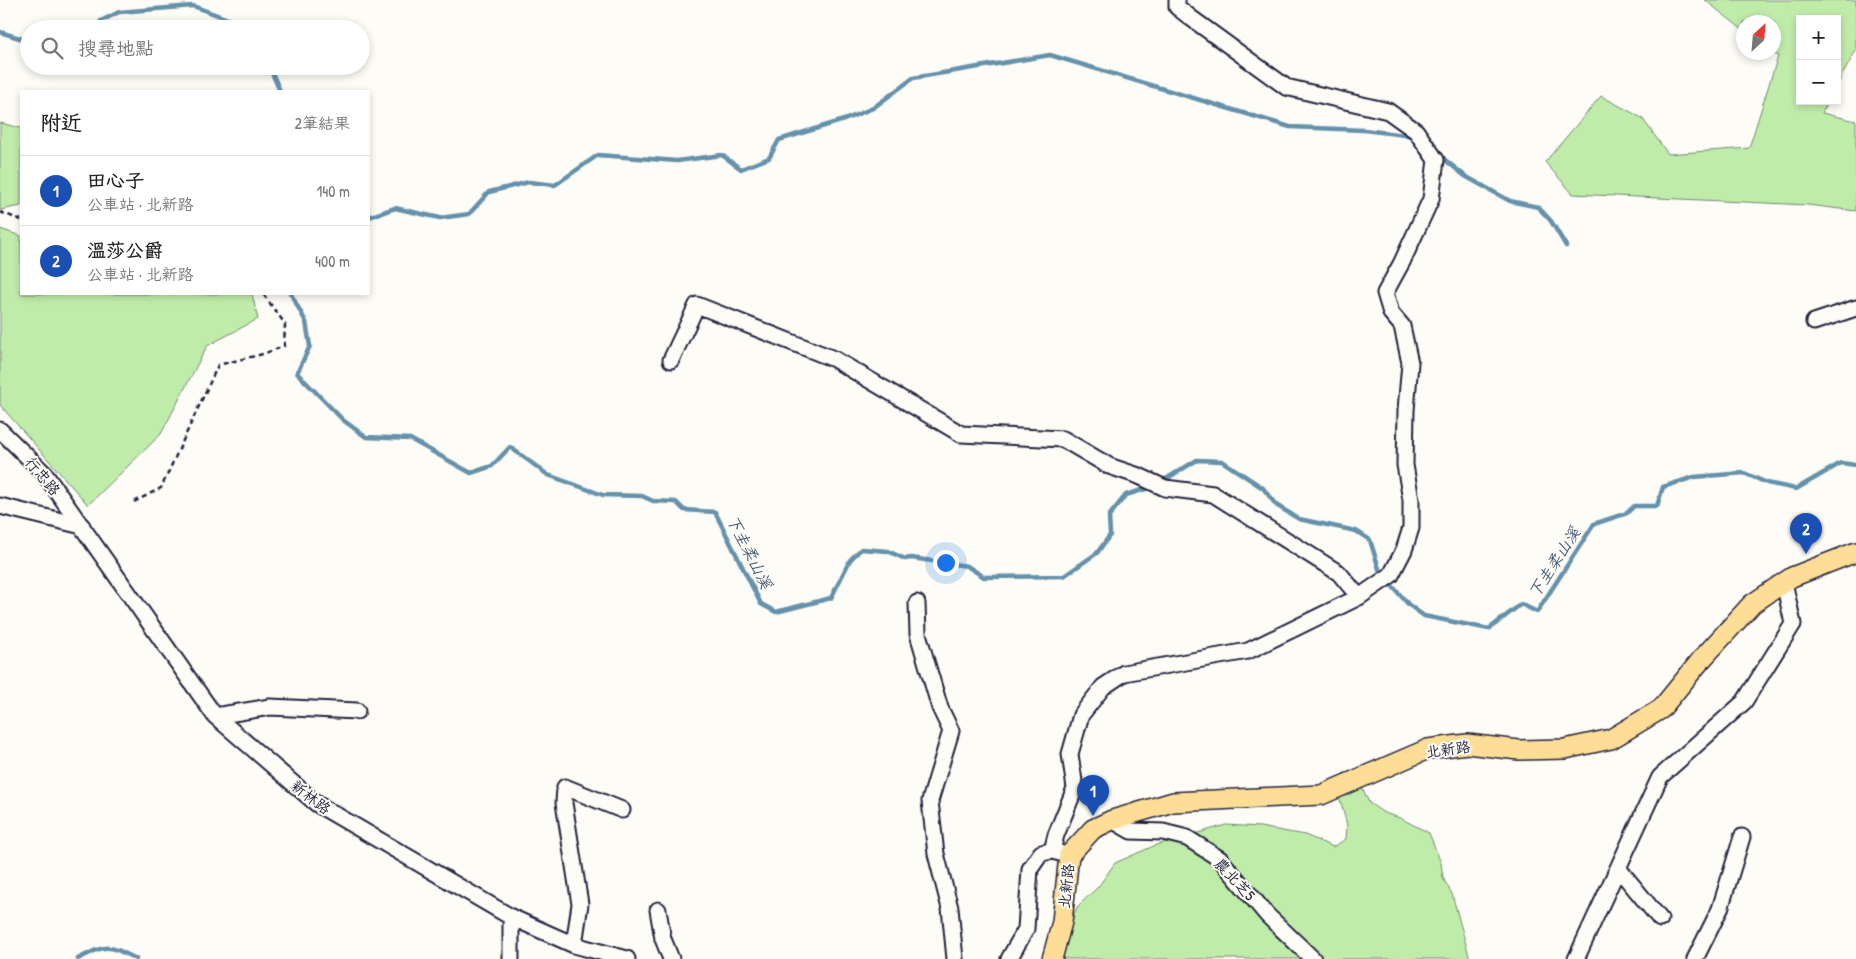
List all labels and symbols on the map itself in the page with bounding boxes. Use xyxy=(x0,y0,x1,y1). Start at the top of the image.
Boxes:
north arrow xyxy=(1736,15,1781,60)
street label: 行忠路 xyxy=(20,452,66,500)
water label: 下圭柔山溪 xyxy=(722,511,778,594)
pin: 2 xyxy=(1790,513,1822,554)
water label: 下圭柔山溪 xyxy=(1523,522,1586,602)
your location xyxy=(933,550,959,576)
street label: 北新路 xyxy=(1424,735,1472,763)
street label: 新林路 xyxy=(287,775,335,819)
pin: 1 xyxy=(1077,775,1109,816)
street label: 農北芝5 xyxy=(1210,853,1261,905)
street label: 北新路 xyxy=(1053,863,1079,909)

